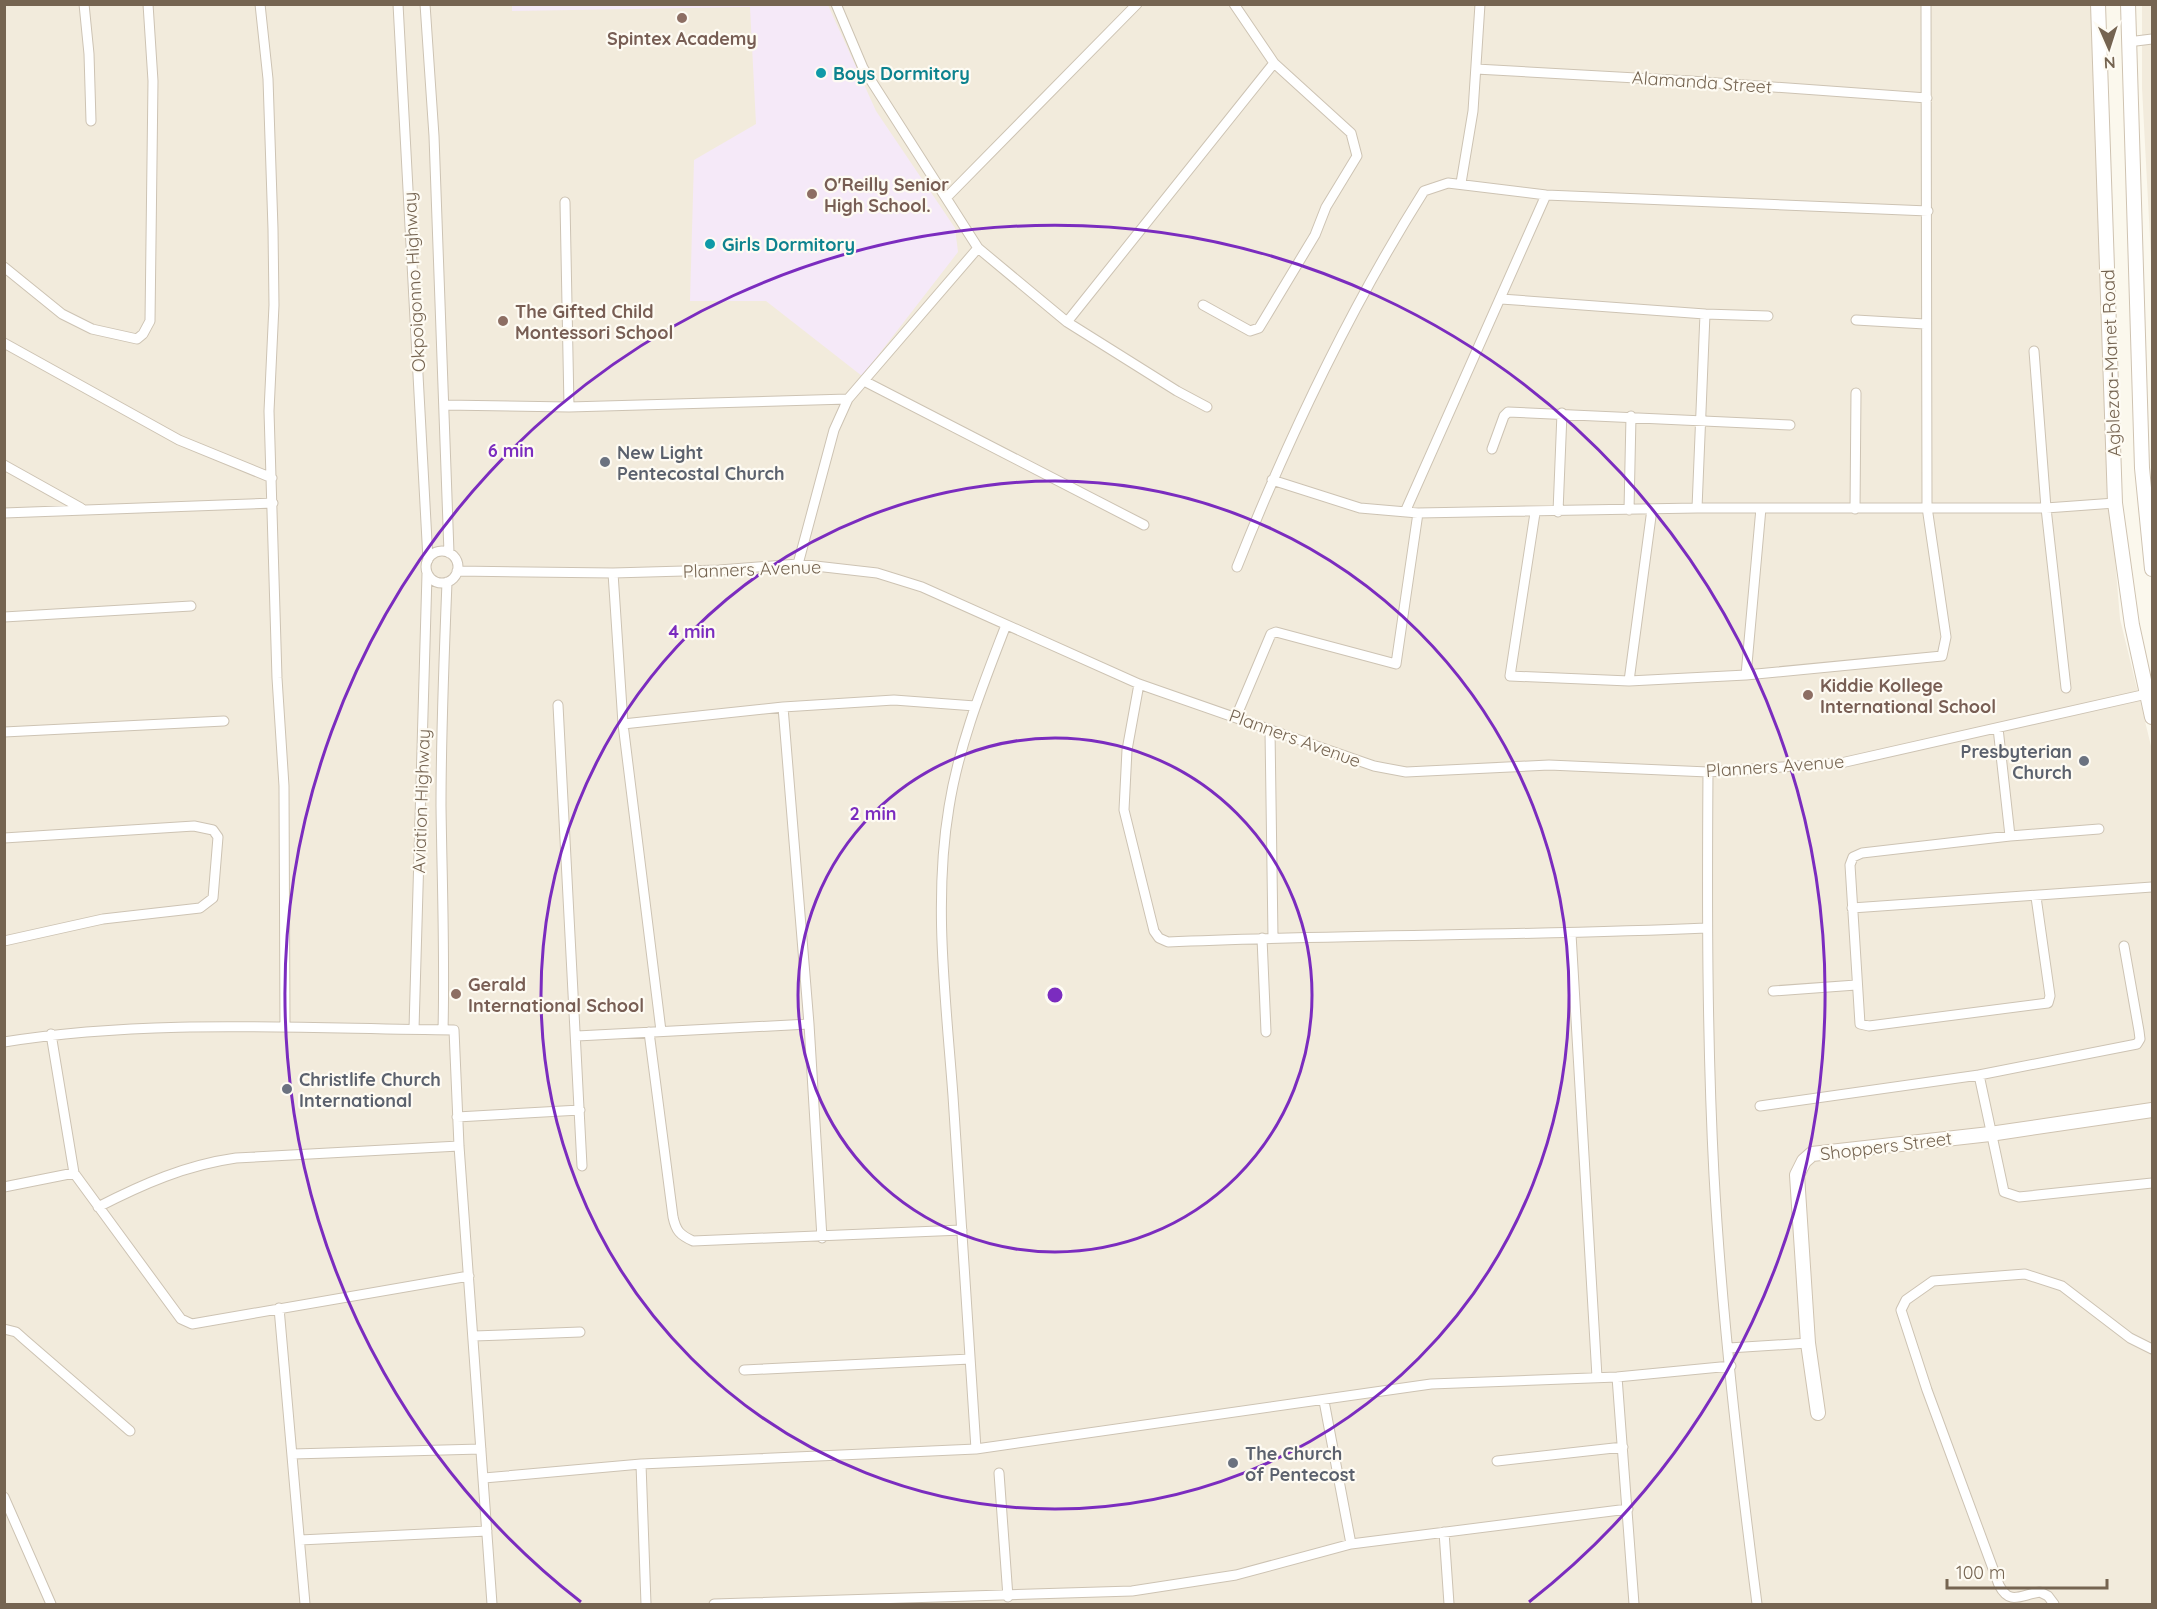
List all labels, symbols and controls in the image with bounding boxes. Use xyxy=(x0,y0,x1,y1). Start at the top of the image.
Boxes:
marker: Spintex Academy xyxy=(675,11,689,25)
north arrow xyxy=(2079,18,2139,78)
place label: Spintex Academy xyxy=(607,27,757,50)
text: N xyxy=(2103,53,2116,73)
place label: Boys Dormitory xyxy=(833,62,970,85)
marker: Boys Dormitory xyxy=(814,66,828,80)
street label: Alamanda Street xyxy=(1631,66,1773,98)
place label: O'Reilly Senior High School. xyxy=(824,173,949,217)
marker: O'Reilly Senior High School. xyxy=(805,187,819,201)
street label: Okpoigonno Highway xyxy=(398,191,430,373)
place label: Girls Dormitory xyxy=(722,233,855,256)
marker: Girls Dormitory xyxy=(703,237,717,251)
street label: Agblezaa-Manet Road xyxy=(2096,269,2126,457)
place label: The Gifted Child Montessori School xyxy=(515,300,673,344)
marker: The Gifted Child Montessori School xyxy=(496,314,510,328)
text: 6 min xyxy=(488,439,534,462)
place label: New Light Pentecostal Church xyxy=(617,441,784,485)
marker: New Light Pentecostal Church xyxy=(598,455,612,469)
street label: Planners Avenue xyxy=(682,555,822,583)
text: 4 min xyxy=(668,620,716,643)
place label: Kiddie Kollege International School xyxy=(1820,674,1996,718)
marker: Kiddie Kollege International School xyxy=(1801,688,1815,702)
street label: Planners Avenue xyxy=(1226,703,1364,773)
street label: Aviation Highway xyxy=(407,728,435,874)
place label: Presbyterian Church xyxy=(1961,740,2072,784)
street label: Planners Avenue xyxy=(1705,750,1845,782)
marker: Presbyterian Church xyxy=(2077,754,2091,768)
text: 2 min xyxy=(850,802,896,825)
place label: Gerald International School xyxy=(468,973,644,1017)
centre of rings xyxy=(1045,985,1065,1005)
marker: Gerald International School xyxy=(449,987,463,1001)
place label: Christlife Church International xyxy=(299,1068,441,1112)
marker: Christlife Church International xyxy=(280,1082,294,1096)
street label: Shoppers Street xyxy=(1819,1127,1953,1165)
place label: The Church of Pentecost xyxy=(1245,1442,1356,1486)
marker: The Church of Pentecost xyxy=(1226,1456,1240,1470)
scale bar xyxy=(1947,1552,2108,1590)
text: 100 m xyxy=(1956,1561,2005,1584)

